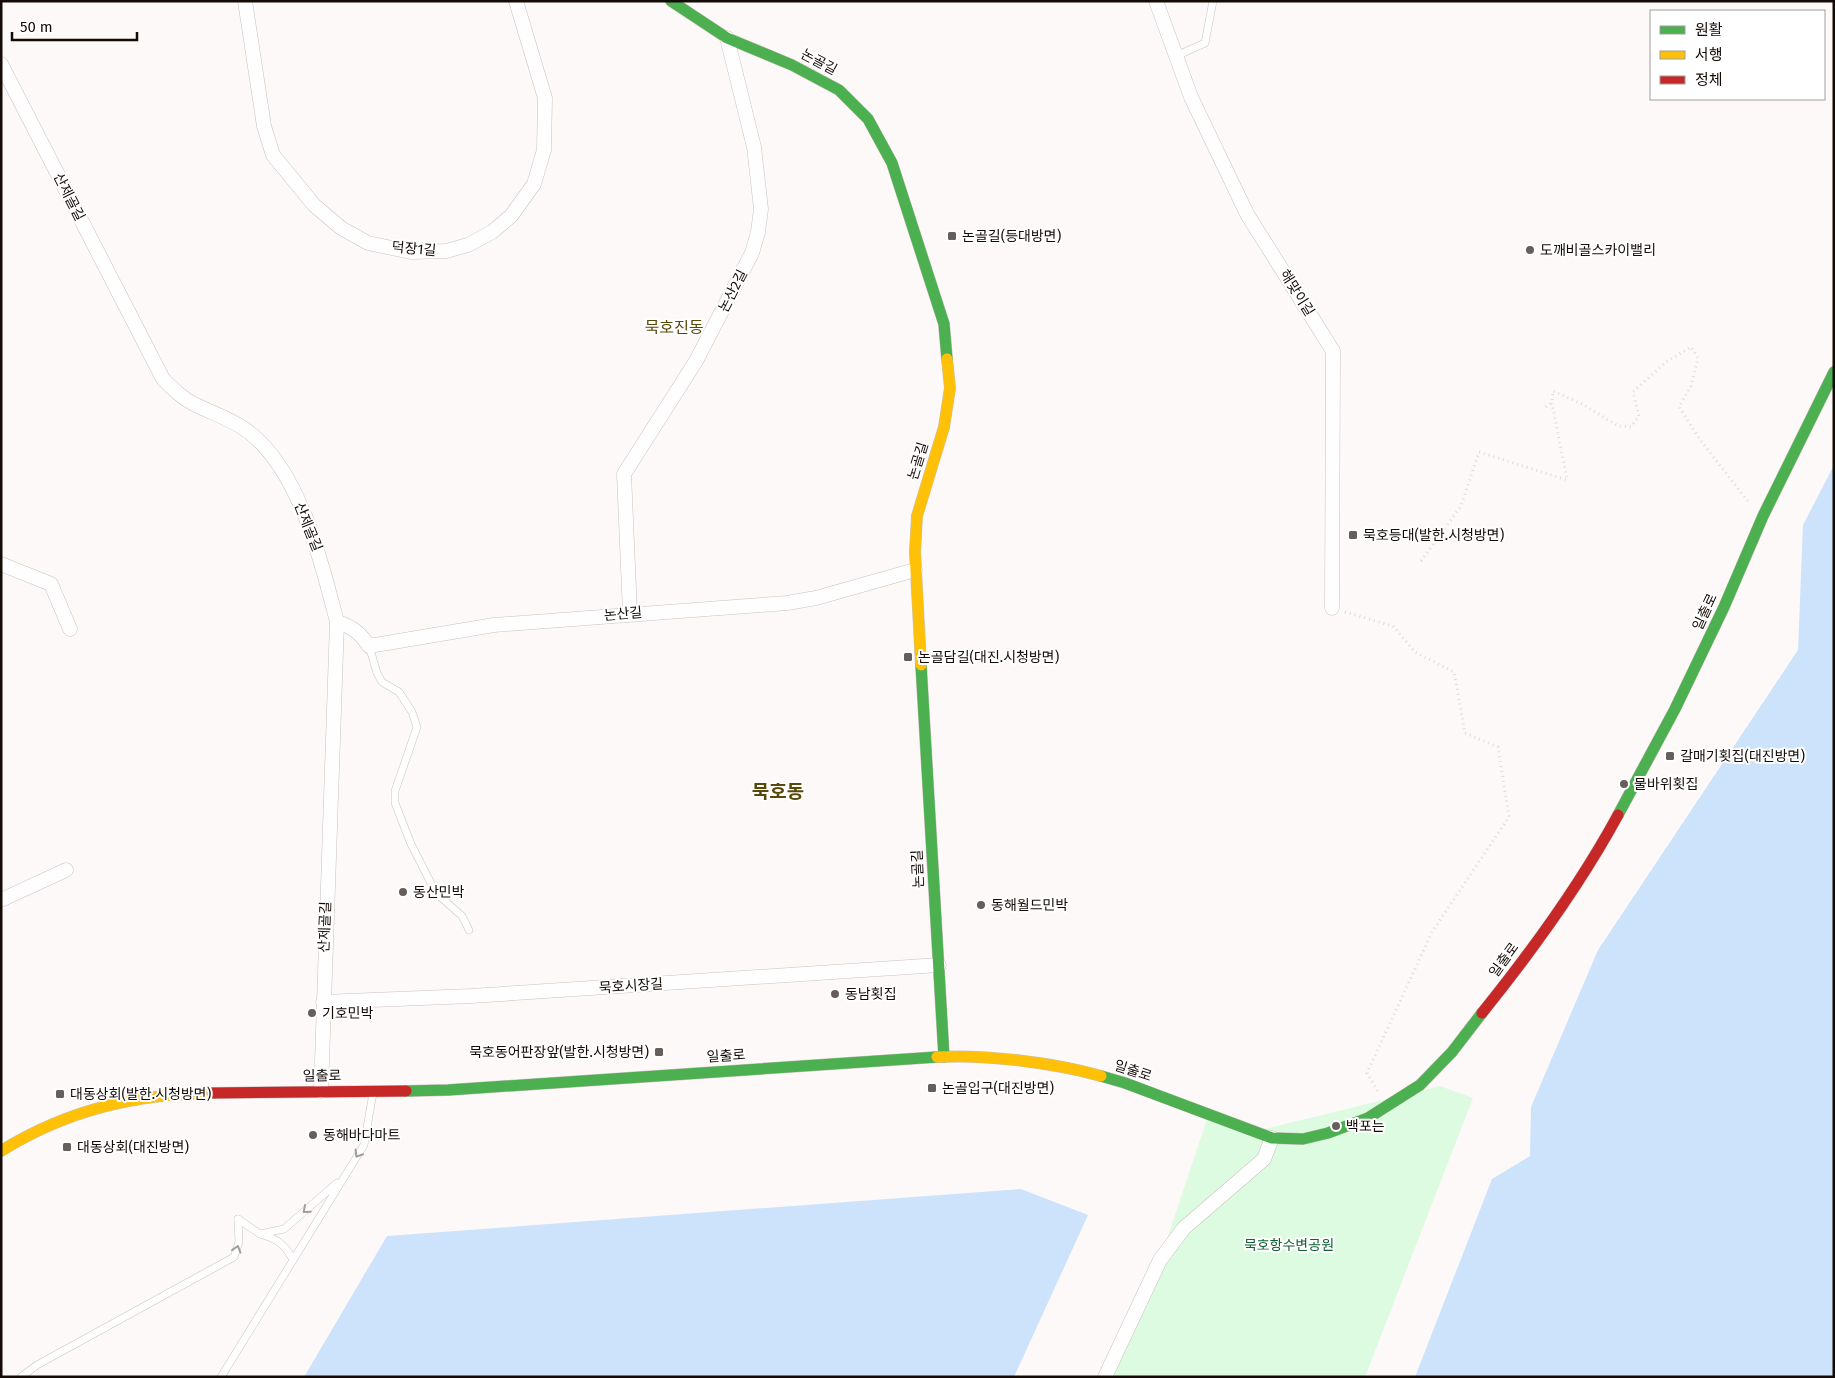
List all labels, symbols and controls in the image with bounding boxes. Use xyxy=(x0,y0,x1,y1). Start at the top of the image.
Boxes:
scale bar xyxy=(12,10,138,42)
legend xyxy=(1650,10,1825,100)
text: 50 m xyxy=(20,18,53,36)
text: 원활 xyxy=(1695,21,1723,39)
street label: 논골길 xyxy=(798,45,840,79)
text: 서행 xyxy=(1695,46,1723,64)
text: 정체 xyxy=(1695,71,1723,89)
street label: 산제골길 xyxy=(50,170,88,224)
place label: 논골길(등대방면) xyxy=(962,228,1061,245)
marker: 논골길(등대방면) xyxy=(946,230,958,242)
street label: 덕장1길 xyxy=(391,239,437,259)
place label: 도깨비골스카이밸리 xyxy=(1540,242,1656,259)
marker: 도깨비골스카이밸리 xyxy=(1524,244,1536,256)
street label: 논산2길 xyxy=(715,267,751,315)
street label: 해맞이길 xyxy=(1276,267,1318,319)
district label: 묵호진동 xyxy=(645,318,704,337)
street label: 논골길 xyxy=(904,440,932,482)
street label: 산제골길 xyxy=(290,500,326,554)
place label: 묵호등대(발한.시청방면) xyxy=(1363,527,1504,544)
marker: 묵호등대(발한.시청방면) xyxy=(1347,529,1359,541)
street label: 일출로 xyxy=(1689,591,1721,633)
street label: 논산길 xyxy=(603,604,643,624)
place label: 논골담길(대진.시청방면) xyxy=(918,649,1059,666)
marker: 논골담길(대진.시청방면) xyxy=(902,651,914,663)
place label: 갈매기횟집(대진방면) xyxy=(1680,748,1805,765)
marker: 갈매기횟집(대진방면) xyxy=(1664,750,1676,762)
place label: 물바위횟집 xyxy=(1634,776,1698,793)
marker: 물바위횟집 xyxy=(1618,778,1630,790)
district label: 묵호동 xyxy=(752,780,804,803)
street label: 논골길 xyxy=(909,849,927,889)
place label: 동산민박 xyxy=(413,884,465,901)
marker: 동산민박 xyxy=(397,886,409,898)
place label: 동해월드민박 xyxy=(991,897,1068,914)
marker: 동해월드민박 xyxy=(975,899,987,911)
street label: 산제골길 xyxy=(316,901,334,953)
street label: 일출로 xyxy=(1486,939,1522,981)
street label: 묵호시장길 xyxy=(598,975,664,997)
place label: 동남횟집 xyxy=(845,986,897,1003)
marker: 동남횟집 xyxy=(829,988,841,1000)
place label: 기호민박 xyxy=(322,1005,374,1022)
marker: 기호민박 xyxy=(306,1007,318,1019)
place label: 묵호동어판장앞(발한.시청방면) xyxy=(469,1044,649,1061)
marker: 묵호동어판장앞(발한.시청방면) xyxy=(653,1046,665,1058)
street label: 일출로 xyxy=(706,1046,746,1066)
street label: 일출로 xyxy=(1112,1057,1154,1085)
street label: 일출로 xyxy=(303,1067,342,1085)
place label: 논골입구(대진방면) xyxy=(942,1080,1054,1097)
marker: 논골입구(대진방면) xyxy=(926,1082,938,1094)
place label: 대동상회(발한.시청방면) xyxy=(70,1086,211,1103)
marker: 대동상회(발한.시청방면) xyxy=(54,1088,66,1100)
place label: 백포는 xyxy=(1346,1118,1385,1135)
marker: 백포는 xyxy=(1330,1120,1342,1132)
place label: 동해바다마트 xyxy=(323,1127,400,1144)
marker: 동해바다마트 xyxy=(307,1129,319,1141)
place label: 대동상회(대진방면) xyxy=(77,1139,189,1156)
marker: 대동상회(대진방면) xyxy=(61,1141,73,1153)
one-way arrow xyxy=(354,1149,364,1158)
one-way arrow xyxy=(303,1204,312,1213)
park label: 묵호항수변공원 xyxy=(1244,1237,1334,1254)
one-way arrow xyxy=(231,1245,241,1253)

